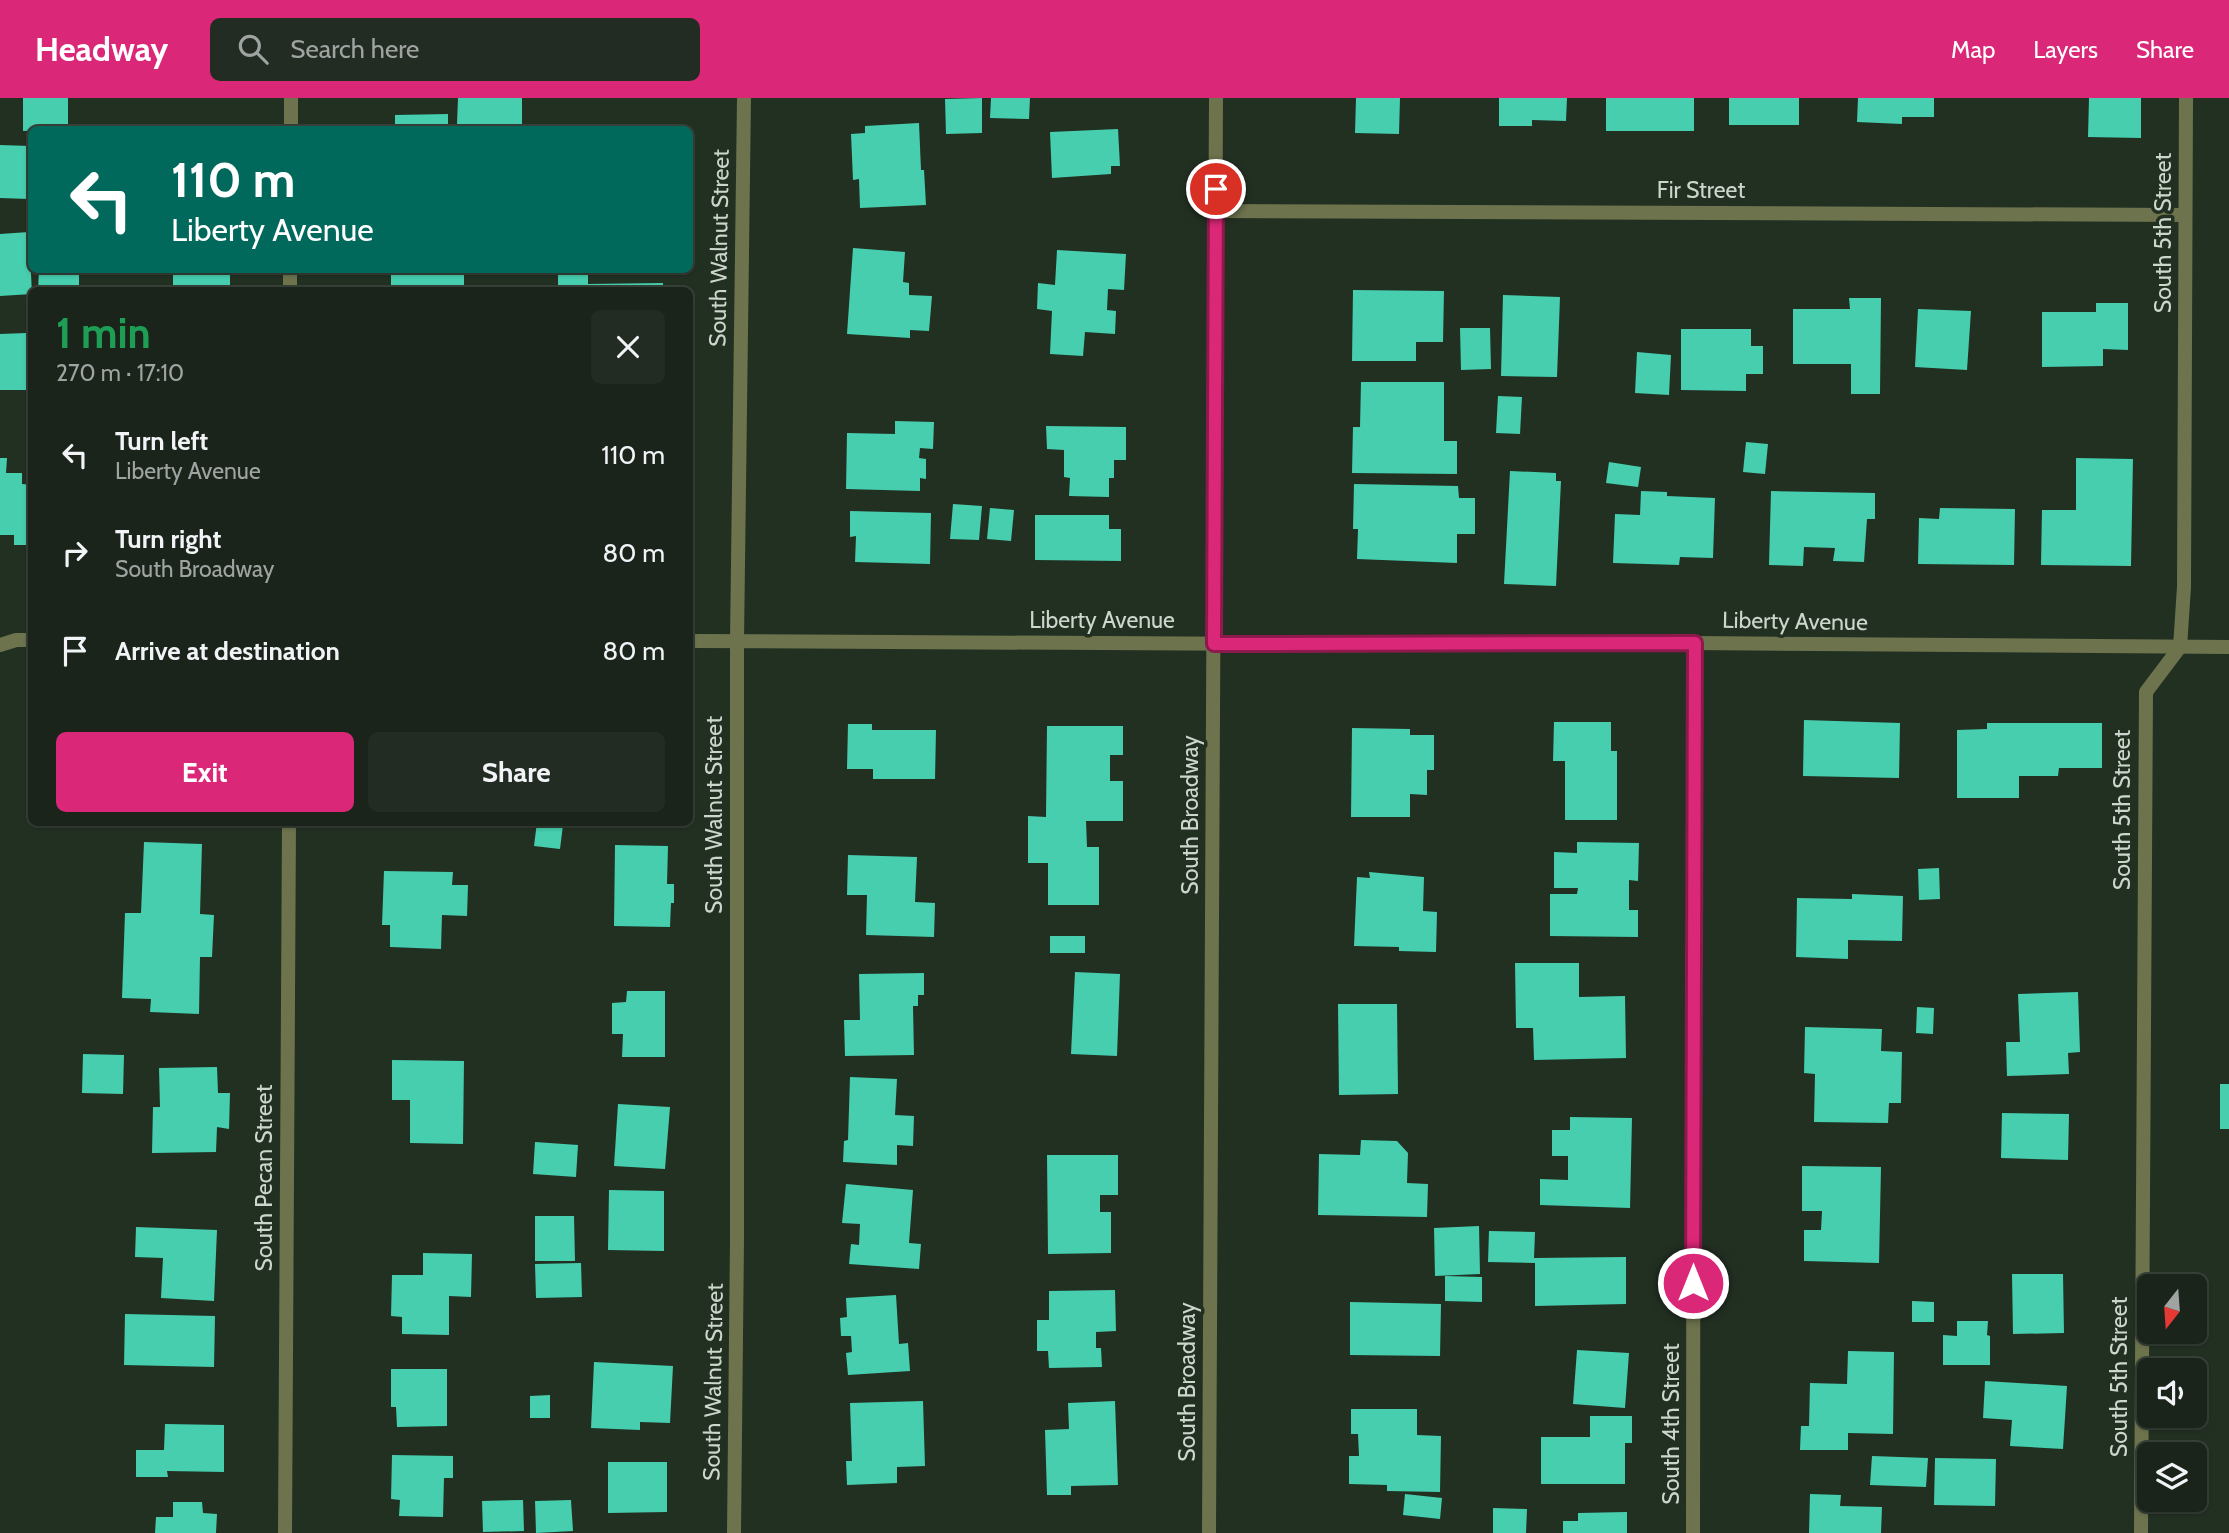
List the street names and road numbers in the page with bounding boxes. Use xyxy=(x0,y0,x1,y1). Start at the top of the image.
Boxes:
street label: South Walnut Street xyxy=(703,149,735,347)
street label: South 5th Street xyxy=(2149,153,2177,313)
street label: Fir Street xyxy=(1657,176,1745,204)
street label: Liberty Avenue xyxy=(1029,606,1175,634)
street label: Liberty Avenue xyxy=(1722,606,1868,636)
street label: South Walnut Street xyxy=(700,716,728,914)
street label: South 5th Street xyxy=(2108,730,2136,890)
street label: South Broadway xyxy=(1176,735,1204,895)
street label: South Pecan Street xyxy=(250,1084,278,1271)
street label: South Walnut Street xyxy=(697,1283,729,1481)
street label: South 5th Street xyxy=(2105,1297,2133,1457)
street label: South Broadway xyxy=(1173,1302,1201,1462)
street label: South 4th Street xyxy=(1657,1343,1685,1505)

